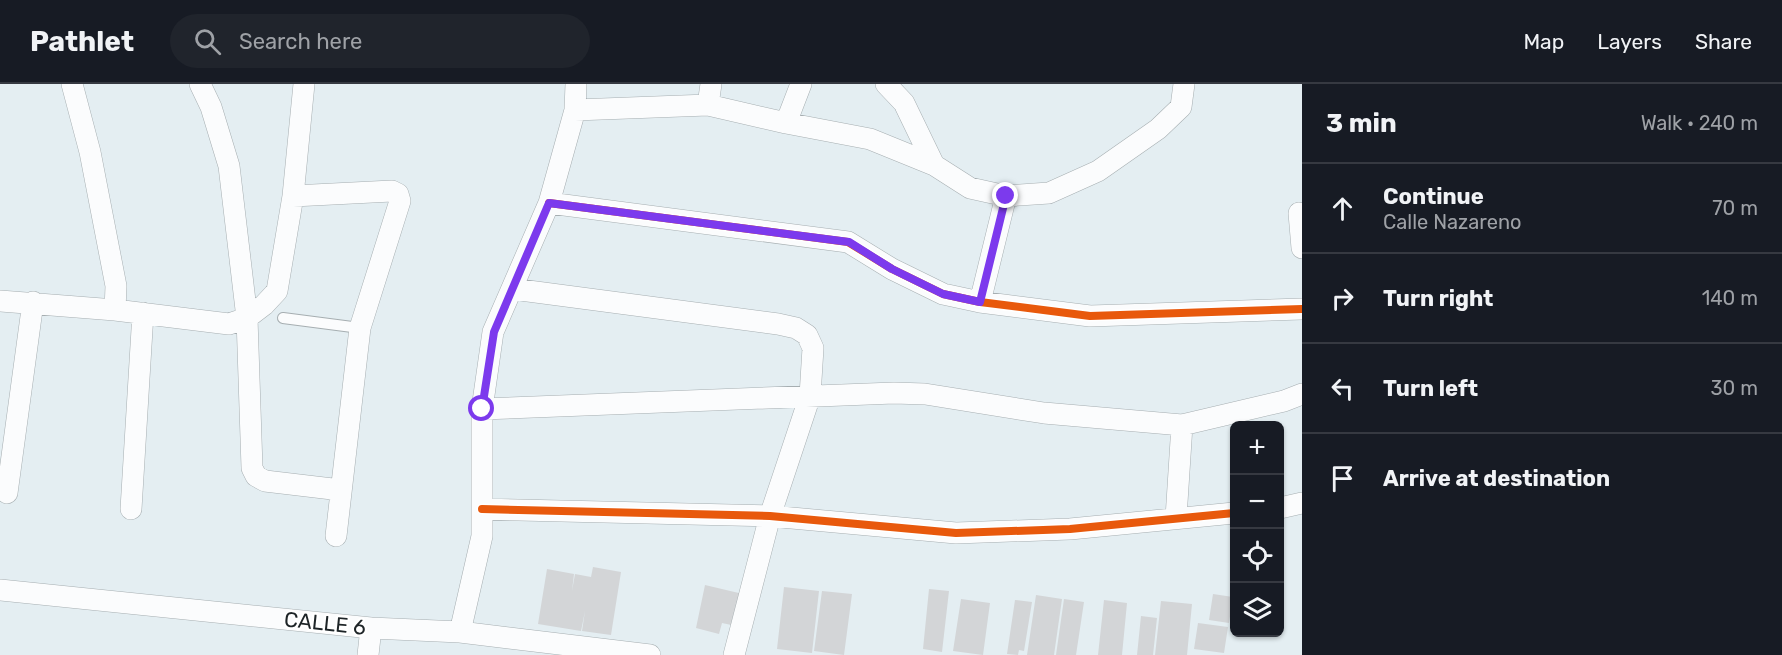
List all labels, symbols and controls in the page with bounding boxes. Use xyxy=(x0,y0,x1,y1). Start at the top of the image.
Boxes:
search box xyxy=(170,14,590,68)
text: Pathlet xyxy=(30,25,134,58)
icon: search xyxy=(191,25,224,58)
text: Search here xyxy=(239,28,362,55)
text: Map xyxy=(1523,29,1564,54)
text: Layers xyxy=(1597,29,1662,54)
text: Share xyxy=(1695,29,1752,54)
text: 3 min xyxy=(1326,108,1397,139)
text: Walk · 240 m xyxy=(1641,111,1758,135)
route end xyxy=(992,182,1018,208)
text: Continue xyxy=(1383,183,1484,210)
icon: ahead xyxy=(1326,192,1359,225)
text: 70 m xyxy=(1712,196,1758,220)
text: Calle Nazareno xyxy=(1383,210,1522,234)
icon: right xyxy=(1326,282,1359,315)
text: Turn right xyxy=(1383,285,1493,312)
text: 140 m xyxy=(1702,286,1758,310)
icon: left xyxy=(1326,372,1359,405)
text: Turn left xyxy=(1383,375,1478,402)
text: 30 m xyxy=(1711,376,1758,400)
route start xyxy=(468,395,494,421)
map controls xyxy=(1230,421,1284,637)
button: + xyxy=(1230,421,1284,475)
icon: arrive xyxy=(1326,462,1359,495)
text: Arrive at destination xyxy=(1383,465,1610,492)
button: − xyxy=(1230,475,1284,529)
button: locate xyxy=(1230,529,1284,583)
button: layers xyxy=(1230,583,1284,637)
street label: CALLE 6 xyxy=(283,606,367,640)

